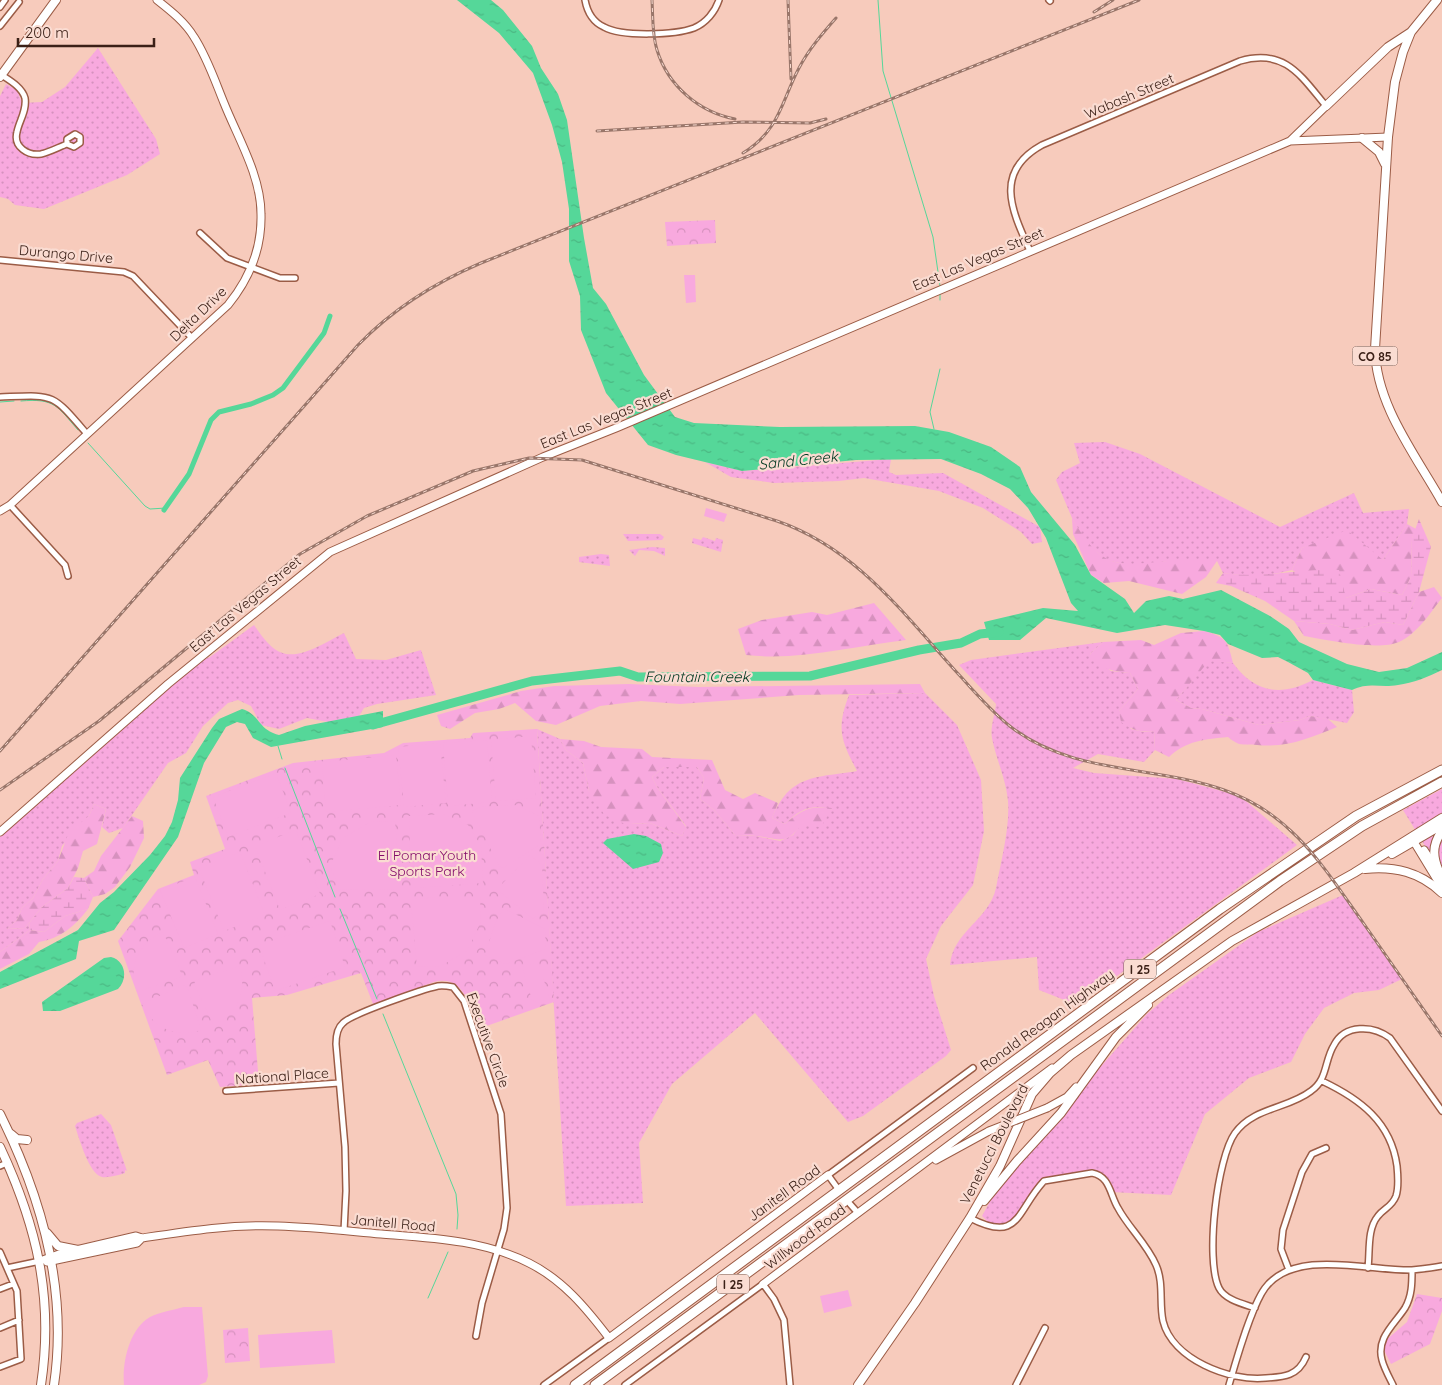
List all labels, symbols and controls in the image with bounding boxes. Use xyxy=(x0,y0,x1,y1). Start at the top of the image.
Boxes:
scale bar xyxy=(18,15,154,47)
text: 200 m xyxy=(25,23,69,42)
street label: Wabash Street xyxy=(1082,69,1177,123)
street label: East Las Vegas Street xyxy=(910,223,1046,295)
street label: Durango Drive xyxy=(18,241,114,267)
street label: Delta Drive xyxy=(166,282,230,345)
road number: CO 85 xyxy=(1352,346,1398,366)
street label: East Las Vegas Street xyxy=(537,383,675,453)
water label: Sand Creek xyxy=(757,446,841,474)
street label: East Las Vegas Street xyxy=(185,552,305,656)
water label: Fountain Creek xyxy=(645,667,751,686)
park label: El Pomar Youth Sports Park xyxy=(378,846,476,880)
road number: I 25 xyxy=(1124,960,1156,979)
street label: Ronald Reagan Highway xyxy=(976,965,1118,1075)
street label: Executive Circle xyxy=(462,990,514,1090)
street label: National Place xyxy=(235,1064,329,1088)
street label: Venetucci Boulevard xyxy=(956,1081,1032,1207)
street label: Janitell Road xyxy=(744,1161,824,1225)
street label: Willwood Road xyxy=(761,1201,849,1273)
street label: Janitell Road xyxy=(350,1210,436,1236)
road number: I 25 xyxy=(717,1274,749,1294)

